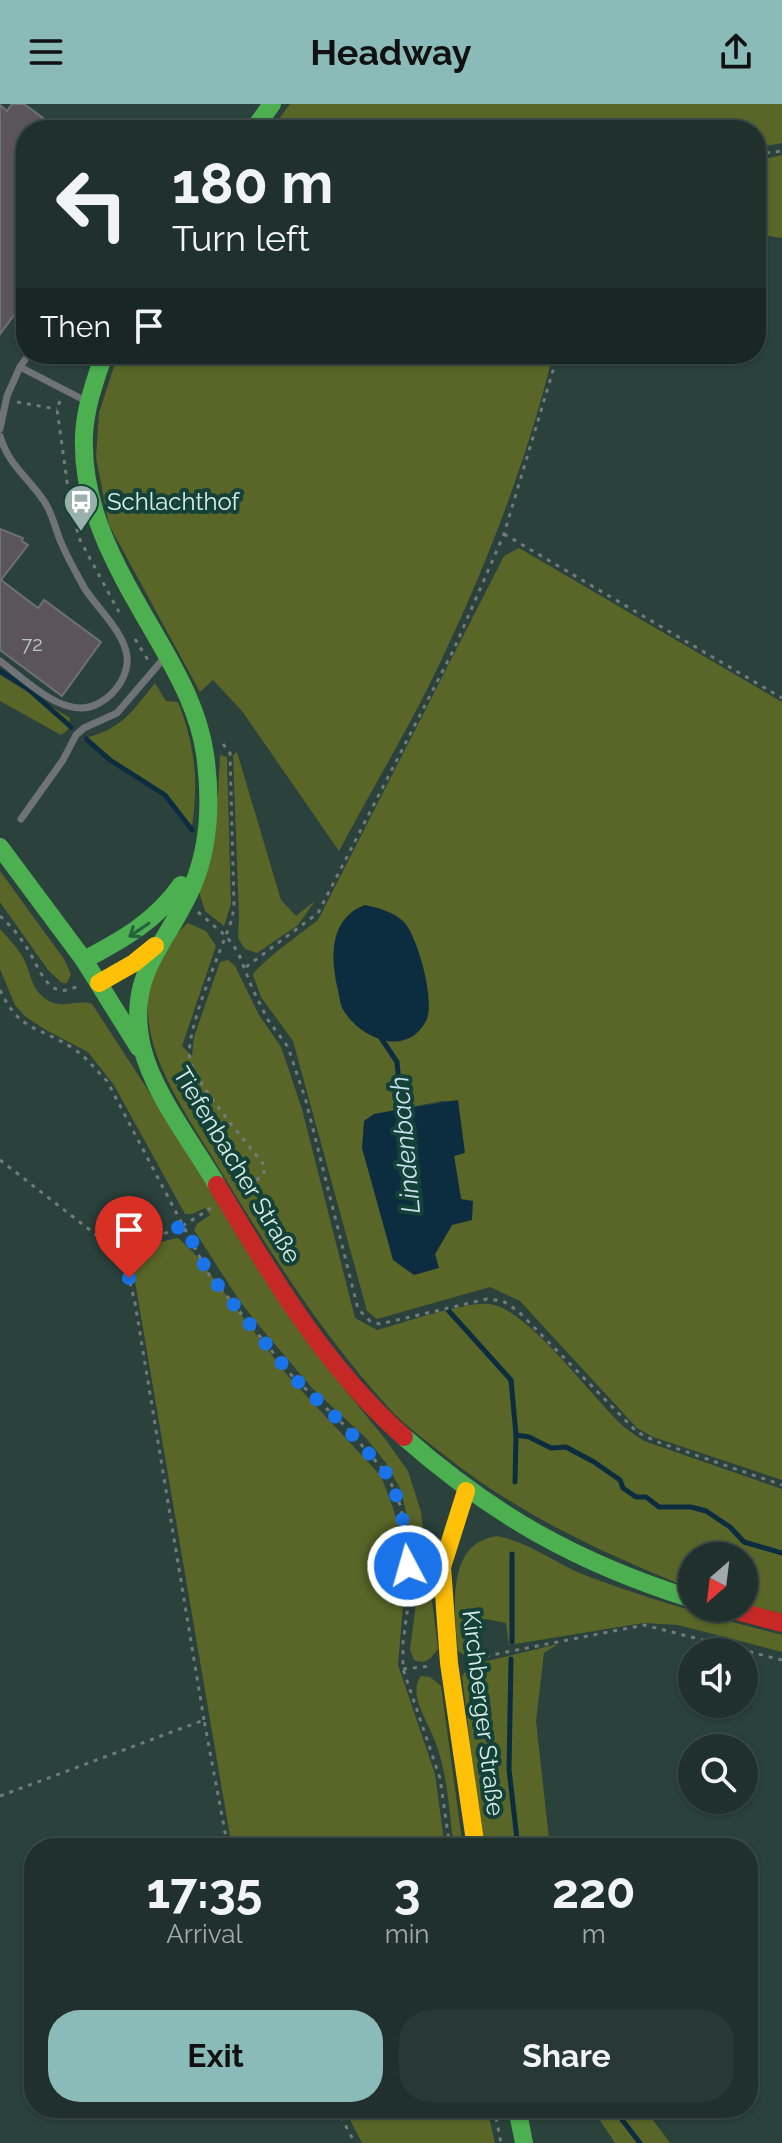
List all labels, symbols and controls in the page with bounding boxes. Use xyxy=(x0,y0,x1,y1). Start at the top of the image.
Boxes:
icon: menu xyxy=(24,30,68,74)
icon: share xyxy=(714,30,758,74)
text: Headway xyxy=(310,31,472,73)
text: 180 m xyxy=(172,150,333,216)
icon: left xyxy=(40,152,144,256)
text: Turn left xyxy=(172,217,310,259)
icon: arrive xyxy=(127,304,171,348)
text: Then xyxy=(40,309,111,344)
bus stop icon: Schlachthof xyxy=(62,483,100,533)
place label: Schlachthof xyxy=(107,487,240,516)
house number: 72 xyxy=(21,632,43,656)
one-way arrow xyxy=(128,922,151,938)
street label: Tiefenbacher Straße xyxy=(167,1061,307,1268)
water label: Lindenbach xyxy=(384,1075,426,1215)
pin xyxy=(95,1196,163,1278)
icon: arrive xyxy=(107,1208,151,1252)
position arrow xyxy=(366,1524,450,1608)
north arrow xyxy=(678,1542,758,1622)
map controls xyxy=(678,1542,758,1814)
street label: Kirchberger Straße xyxy=(456,1608,510,1817)
button: sound xyxy=(678,1638,758,1718)
button: search xyxy=(678,1734,758,1814)
text: 17:35 xyxy=(146,1863,262,1919)
text: 3 xyxy=(394,1863,421,1919)
text: 220 xyxy=(552,1863,636,1919)
text: Arrival xyxy=(166,1919,243,1949)
text: min xyxy=(385,1919,429,1949)
text: m xyxy=(582,1919,606,1949)
button: Exit xyxy=(48,2010,383,2102)
button: Share xyxy=(399,2010,734,2102)

